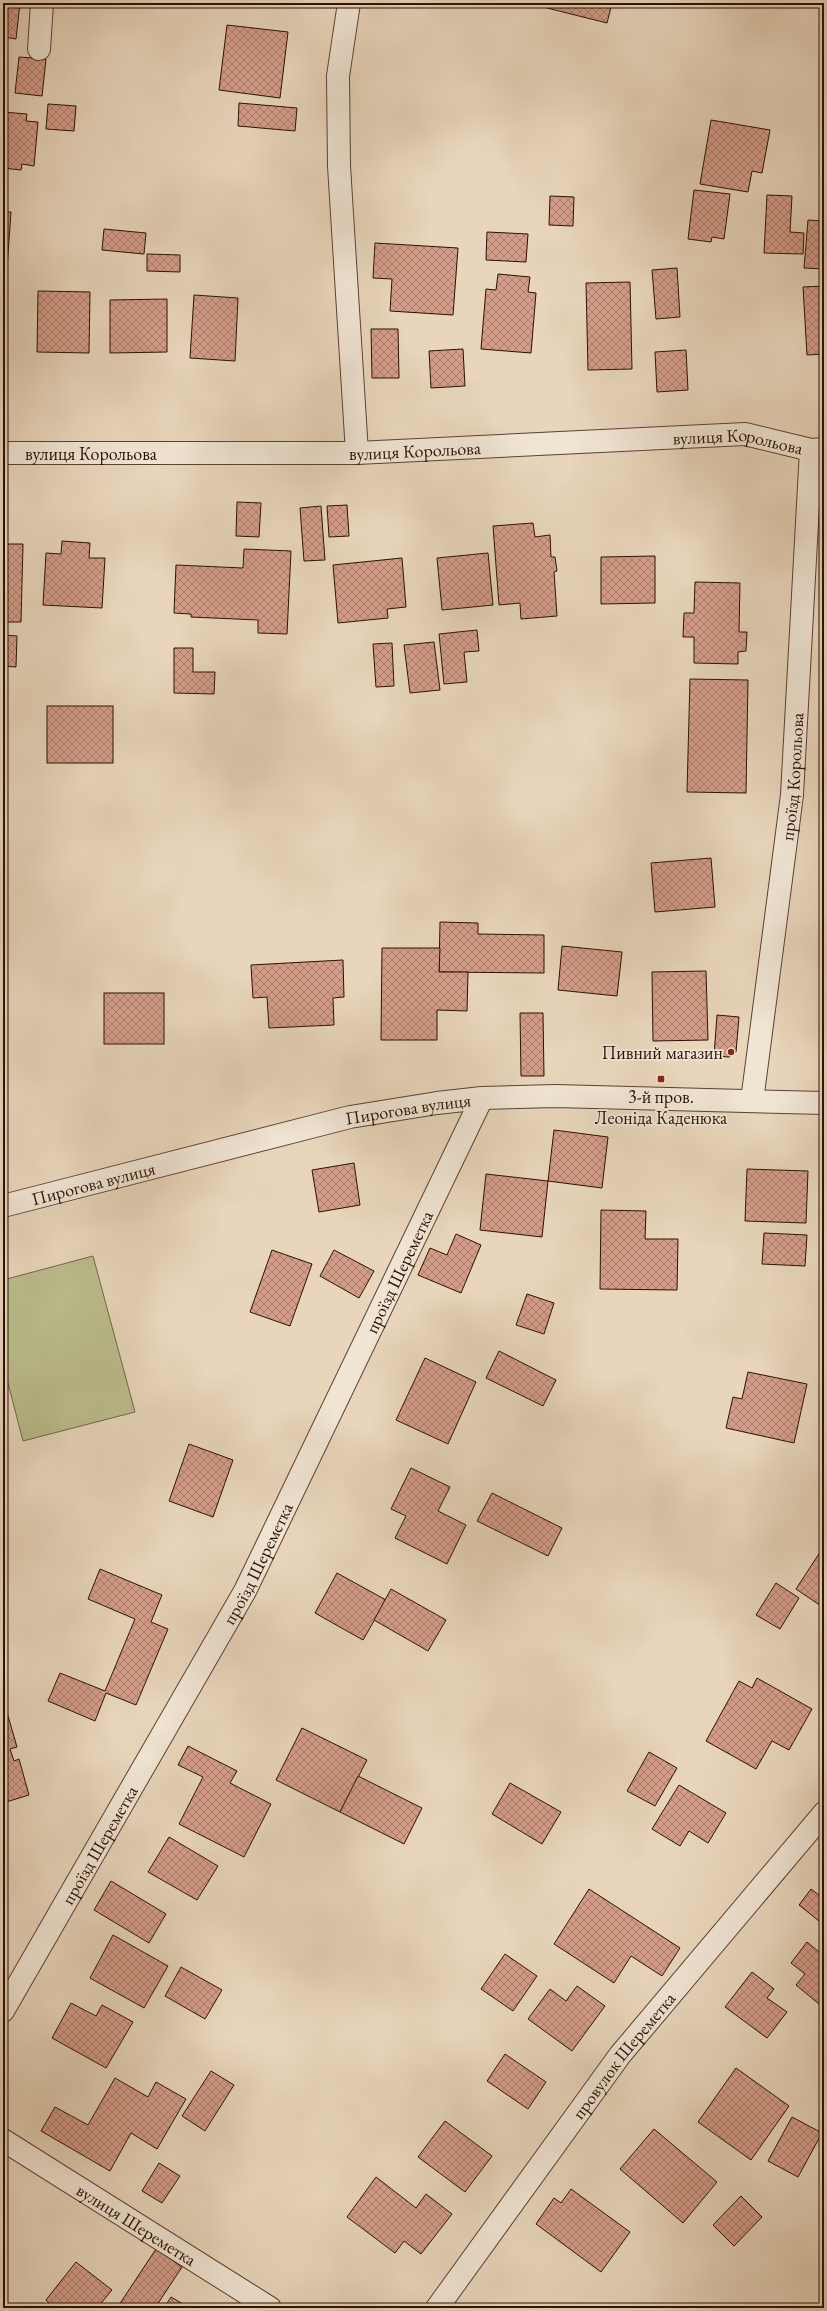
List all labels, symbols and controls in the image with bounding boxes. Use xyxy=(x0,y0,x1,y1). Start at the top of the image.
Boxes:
street label: вулиця Корольова xyxy=(672,422,806,459)
street label: вулиця Корольова xyxy=(349,435,482,465)
street label: вулиця Корольова xyxy=(25,442,158,465)
street label: проїзд Корольова xyxy=(775,711,808,842)
place label: Пивний магазин xyxy=(601,1041,723,1064)
marker: Пивний магазин xyxy=(726,1047,736,1057)
marker: 3-й пров. Леоніда Каденюка xyxy=(656,1074,666,1084)
place label: 3-й пров. Леоніда Каденюка xyxy=(595,1085,728,1129)
street label: Пирогова вулиця xyxy=(344,1088,472,1129)
street label: Пирогова вулиця xyxy=(29,1156,157,1210)
street label: проїзд Шереметка xyxy=(359,1206,438,1337)
street label: проїзд Шереметка xyxy=(217,1498,298,1628)
street label: проїзд Шереметка xyxy=(56,1780,143,1908)
street label: провулок Шереметка xyxy=(566,1986,680,2123)
street label: вулиця Шереметка xyxy=(73,2178,202,2271)

